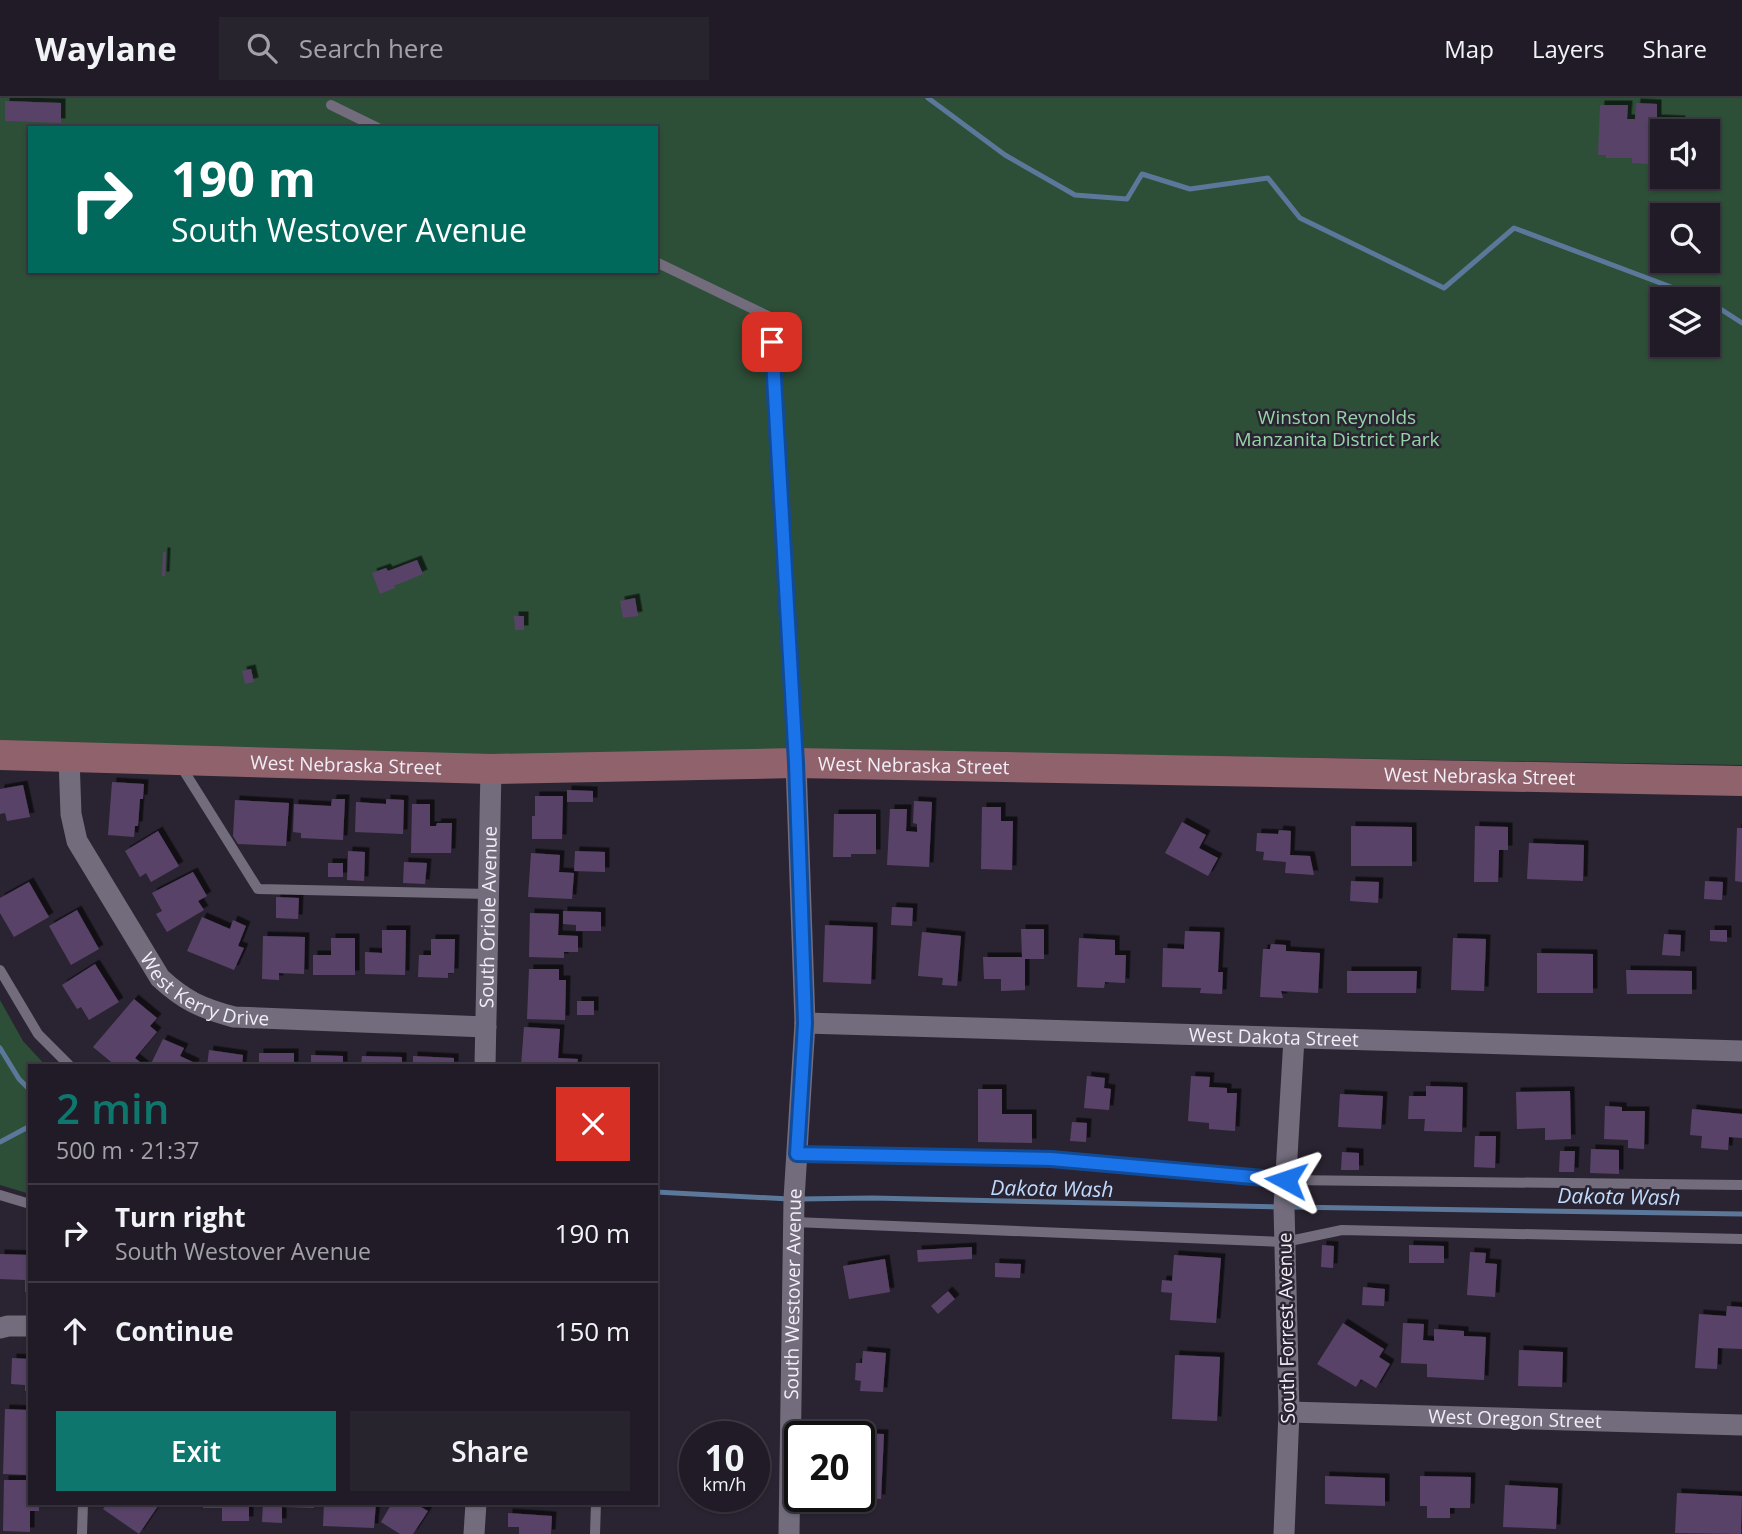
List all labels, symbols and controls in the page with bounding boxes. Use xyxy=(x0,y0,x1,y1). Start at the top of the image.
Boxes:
search box xyxy=(219,17,709,80)
text: Waylane xyxy=(35,26,177,71)
icon: search xyxy=(243,29,281,67)
text: Search here xyxy=(299,30,444,66)
text: Map xyxy=(1444,32,1494,65)
text: Layers xyxy=(1532,32,1605,65)
text: Share xyxy=(1643,32,1707,65)
map controls xyxy=(1650,119,1720,357)
button: sound xyxy=(1650,119,1720,189)
text: 190 m xyxy=(171,145,316,211)
icon: right xyxy=(56,154,147,245)
button: search xyxy=(1650,203,1720,273)
text: South Westover Avenue xyxy=(171,208,527,251)
button: layers xyxy=(1650,287,1720,357)
pin xyxy=(742,312,802,372)
icon: arrive xyxy=(753,323,791,361)
park label: Winston Reynolds Manzanita District Park xyxy=(1235,404,1440,452)
street label: West Nebraska Street xyxy=(250,749,442,781)
street label: West Nebraska Street xyxy=(818,750,1010,780)
street label: West Nebraska Street xyxy=(1384,761,1576,791)
street label: South Oriole Avenue xyxy=(473,826,503,1008)
street label: West Kerry Drive xyxy=(134,947,270,1031)
street label: West Dakota Street xyxy=(1188,1021,1359,1053)
text: 2 min xyxy=(56,1079,169,1136)
button: close xyxy=(556,1087,630,1161)
text: 500 m · 21:37 xyxy=(56,1134,199,1166)
position arrow xyxy=(1249,1143,1323,1217)
water label: Dakota Wash xyxy=(990,1173,1114,1203)
water label: Dakota Wash xyxy=(1557,1181,1681,1211)
street label: South Westover Avenue xyxy=(778,1188,808,1400)
text: Turn right xyxy=(115,1199,246,1235)
icon: right xyxy=(56,1214,94,1252)
text: 190 m xyxy=(555,1215,630,1251)
street label: South Forrest Avenue xyxy=(1271,1232,1301,1424)
text: South Westover Avenue xyxy=(115,1235,371,1267)
icon: ahead xyxy=(56,1312,94,1350)
text: Continue xyxy=(115,1313,234,1349)
text: 150 m xyxy=(555,1313,630,1349)
street label: West Oregon Street xyxy=(1428,1403,1602,1434)
button: Exit xyxy=(56,1411,336,1491)
button: Share xyxy=(350,1411,630,1491)
speed limit sign: 20 xyxy=(784,1421,875,1512)
text: 10 xyxy=(704,1434,745,1481)
text: km/h xyxy=(703,1472,746,1496)

